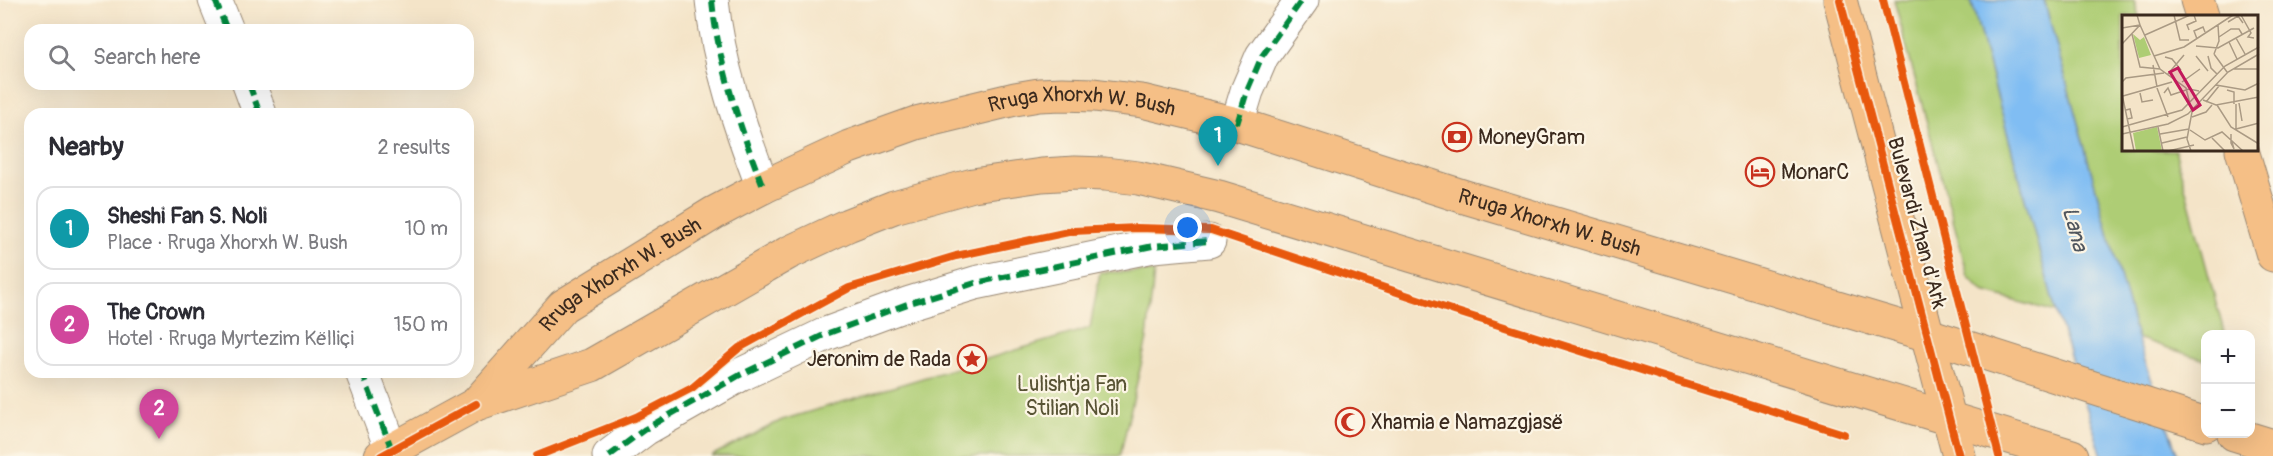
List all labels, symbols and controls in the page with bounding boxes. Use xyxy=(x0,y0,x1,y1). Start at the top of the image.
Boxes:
inset map xyxy=(2122,15,2258,152)
search box xyxy=(24,24,474,90)
icon: search xyxy=(45,41,78,74)
text: Search here xyxy=(93,43,200,71)
street label: Rruga Xhorxh W. Bush xyxy=(985,80,1178,122)
pin: 1 xyxy=(1198,116,1238,166)
bank icon: MoneyGram xyxy=(1441,121,1473,153)
place label: MoneyGram xyxy=(1478,124,1585,151)
text: Nearby xyxy=(48,131,124,163)
street label: Bulevardi Zhan d'Ark xyxy=(1881,134,1953,312)
text: 2 results xyxy=(378,135,450,160)
hotel icon: MonarC xyxy=(1744,156,1776,188)
place label: MonarC xyxy=(1781,159,1849,186)
street label: Rruga Xhorxh W. Bush xyxy=(1455,182,1644,262)
text: Sheshi Fan S. Noli xyxy=(107,202,267,230)
water label: Lana xyxy=(2056,204,2095,256)
street label: Rruga Xhorxh W. Bush xyxy=(533,211,706,337)
your location xyxy=(1173,213,1202,242)
text: 1 xyxy=(66,216,73,241)
text: 10 m xyxy=(404,216,448,241)
text: Place · Rruga Xhorxh W. Bush xyxy=(107,230,348,255)
text: The Crown xyxy=(107,298,205,326)
text: 2 xyxy=(64,312,75,337)
text: 150 m xyxy=(394,312,448,337)
text: Hotel · Rruga Myrtezim Këlliçi xyxy=(107,326,354,351)
map controls xyxy=(2201,330,2255,438)
button: + xyxy=(2201,330,2255,384)
place icon: Jeronim de Rada xyxy=(956,343,988,375)
place label: Jeronim de Rada xyxy=(807,346,951,373)
park label: Lulishtja Fan Stilian Noli xyxy=(1017,371,1127,422)
button: − xyxy=(2201,384,2255,438)
pin: 2 xyxy=(140,390,178,439)
mosque icon: Xhamia e Namazgjasë xyxy=(1334,406,1366,438)
place label: Xhamia e Namazgjasë xyxy=(1371,409,1563,436)

